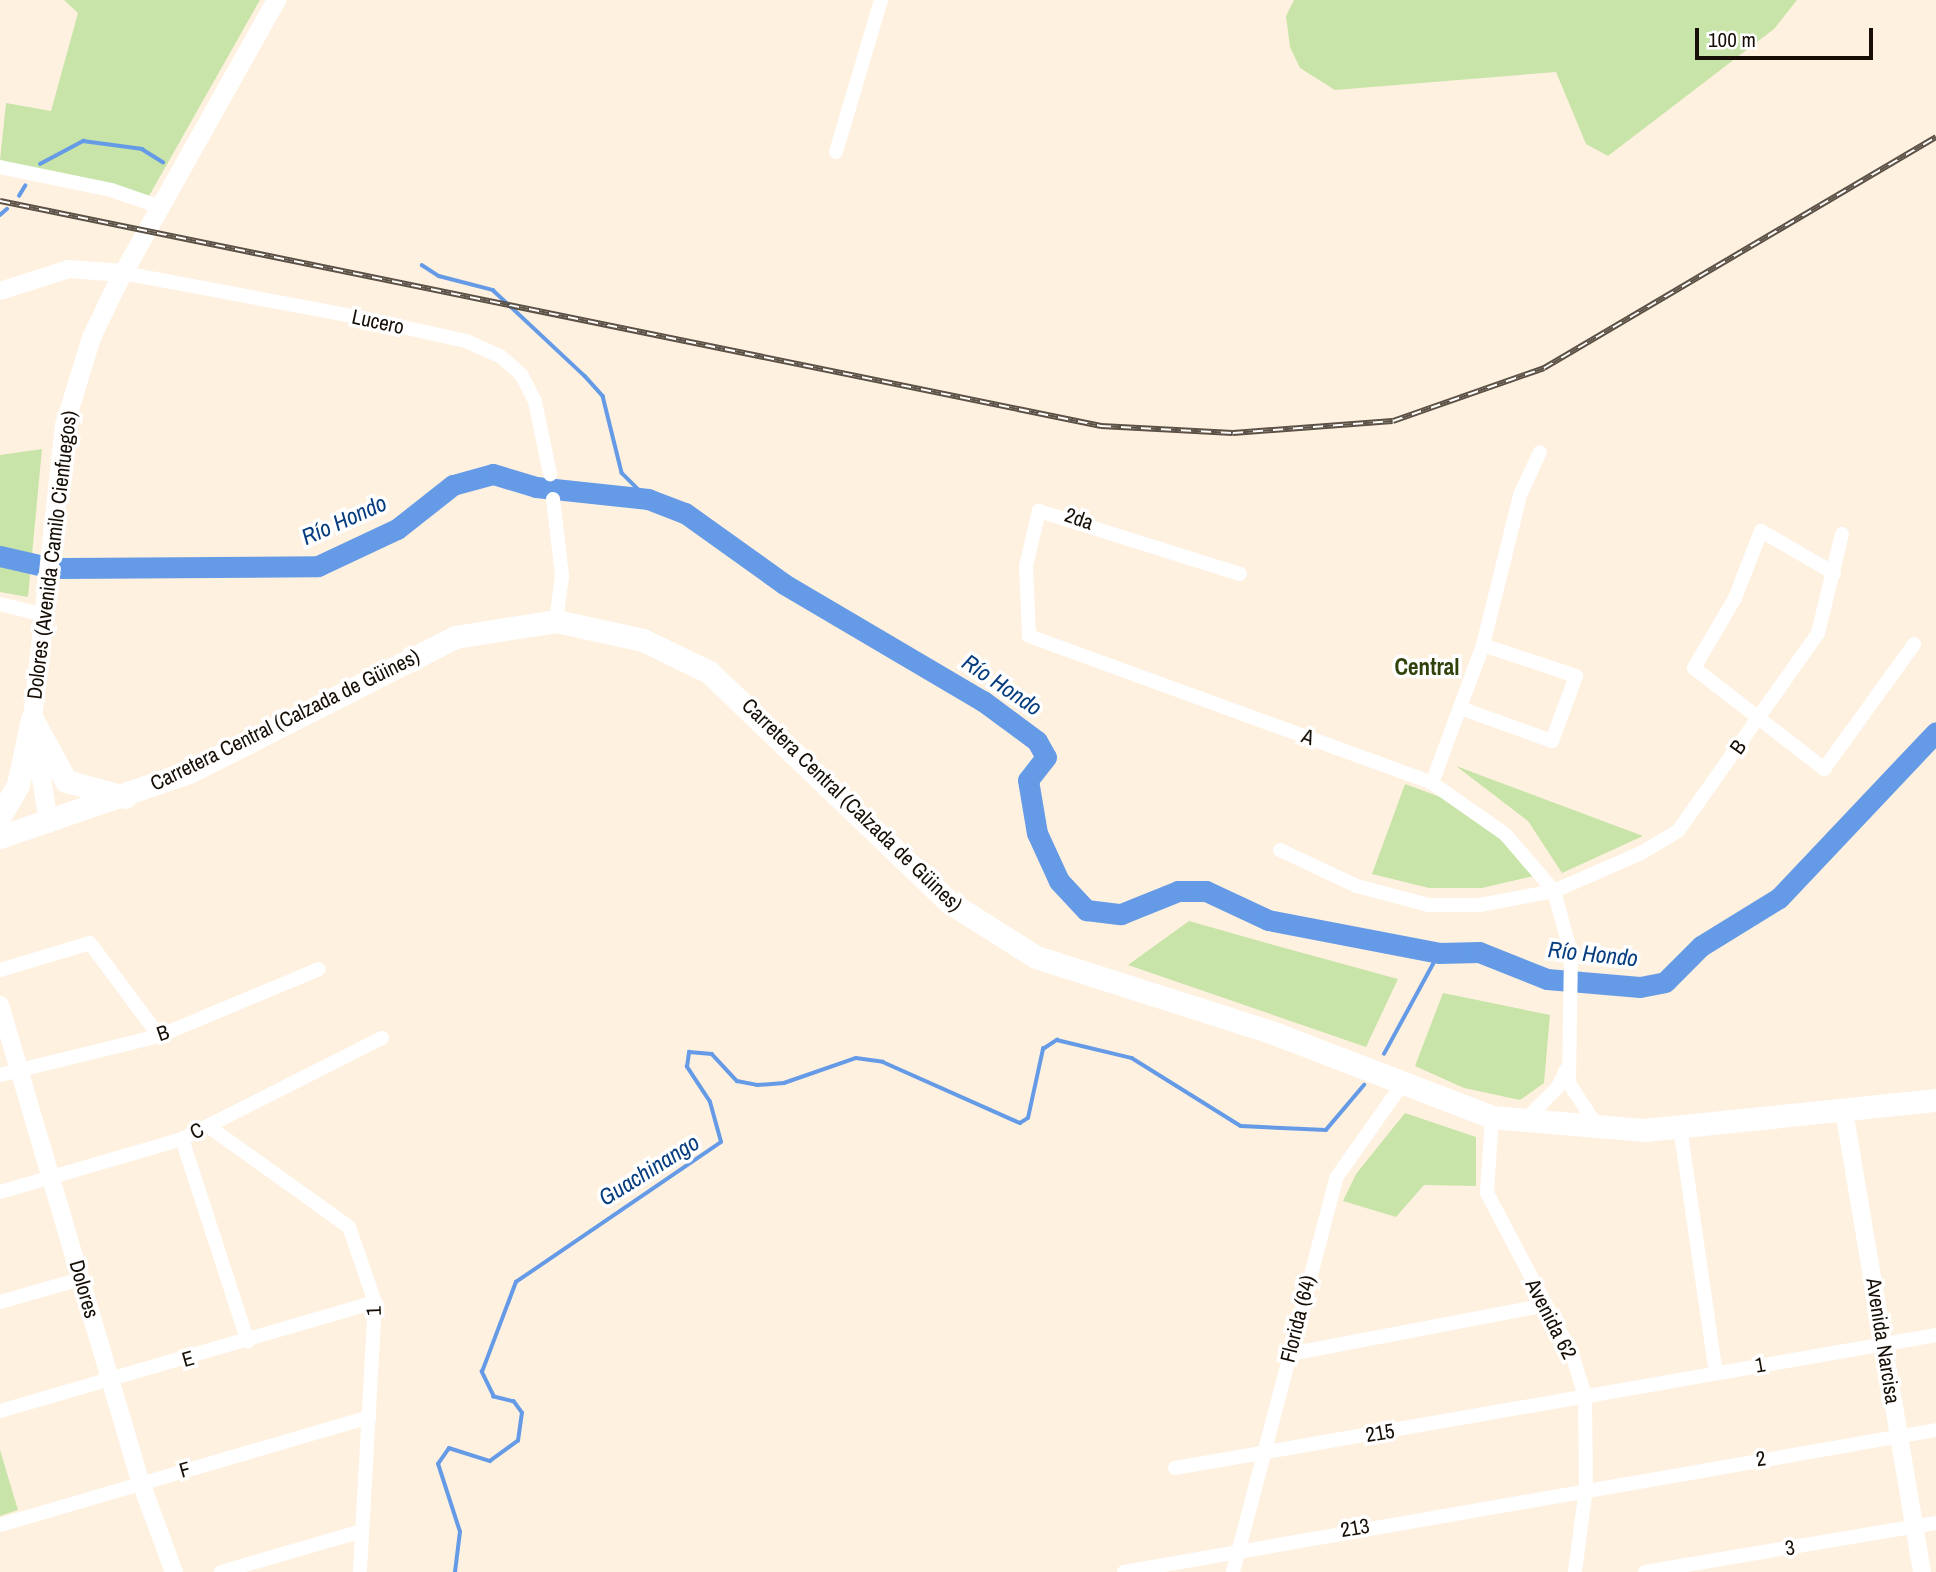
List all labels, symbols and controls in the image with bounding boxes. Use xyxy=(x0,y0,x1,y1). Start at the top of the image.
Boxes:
scale bar xyxy=(1698,14,1876,58)
text: 100 m xyxy=(1708,25,1756,54)
street label: Lucero xyxy=(350,304,406,340)
street label: Dolores (Avenida Camilo Cienfuegos) xyxy=(22,409,82,701)
water label: Río Hondo xyxy=(297,489,391,551)
street label: 2da xyxy=(1061,502,1097,536)
street label: Carretera Central (Calzada de Güines) xyxy=(146,644,424,796)
water label: Río Hondo xyxy=(957,648,1047,722)
district label: Central xyxy=(1395,653,1459,681)
street label: Carretera Central (Calzada de Güines) xyxy=(737,693,967,917)
street label: A xyxy=(1298,723,1318,751)
street label: B xyxy=(1724,735,1752,759)
water label: Río Hondo xyxy=(1547,936,1639,972)
street label: B xyxy=(153,1019,173,1047)
street label: C xyxy=(186,1117,208,1145)
water label: Guachinango xyxy=(594,1128,704,1212)
street label: Dolores xyxy=(64,1257,104,1321)
street label: Florida (64) xyxy=(1275,1273,1321,1365)
street label: Avenida 62 xyxy=(1520,1275,1582,1363)
street label: Avenida Narcisa xyxy=(1861,1276,1905,1406)
street label: 1 xyxy=(361,1306,387,1316)
street label: E xyxy=(179,1345,197,1373)
street label: 1 xyxy=(1753,1352,1767,1378)
street label: 215 xyxy=(1364,1418,1396,1448)
street label: 2 xyxy=(1754,1446,1768,1472)
street label: F xyxy=(176,1456,194,1484)
street label: 213 xyxy=(1339,1513,1371,1543)
street label: 3 xyxy=(1783,1535,1797,1561)

